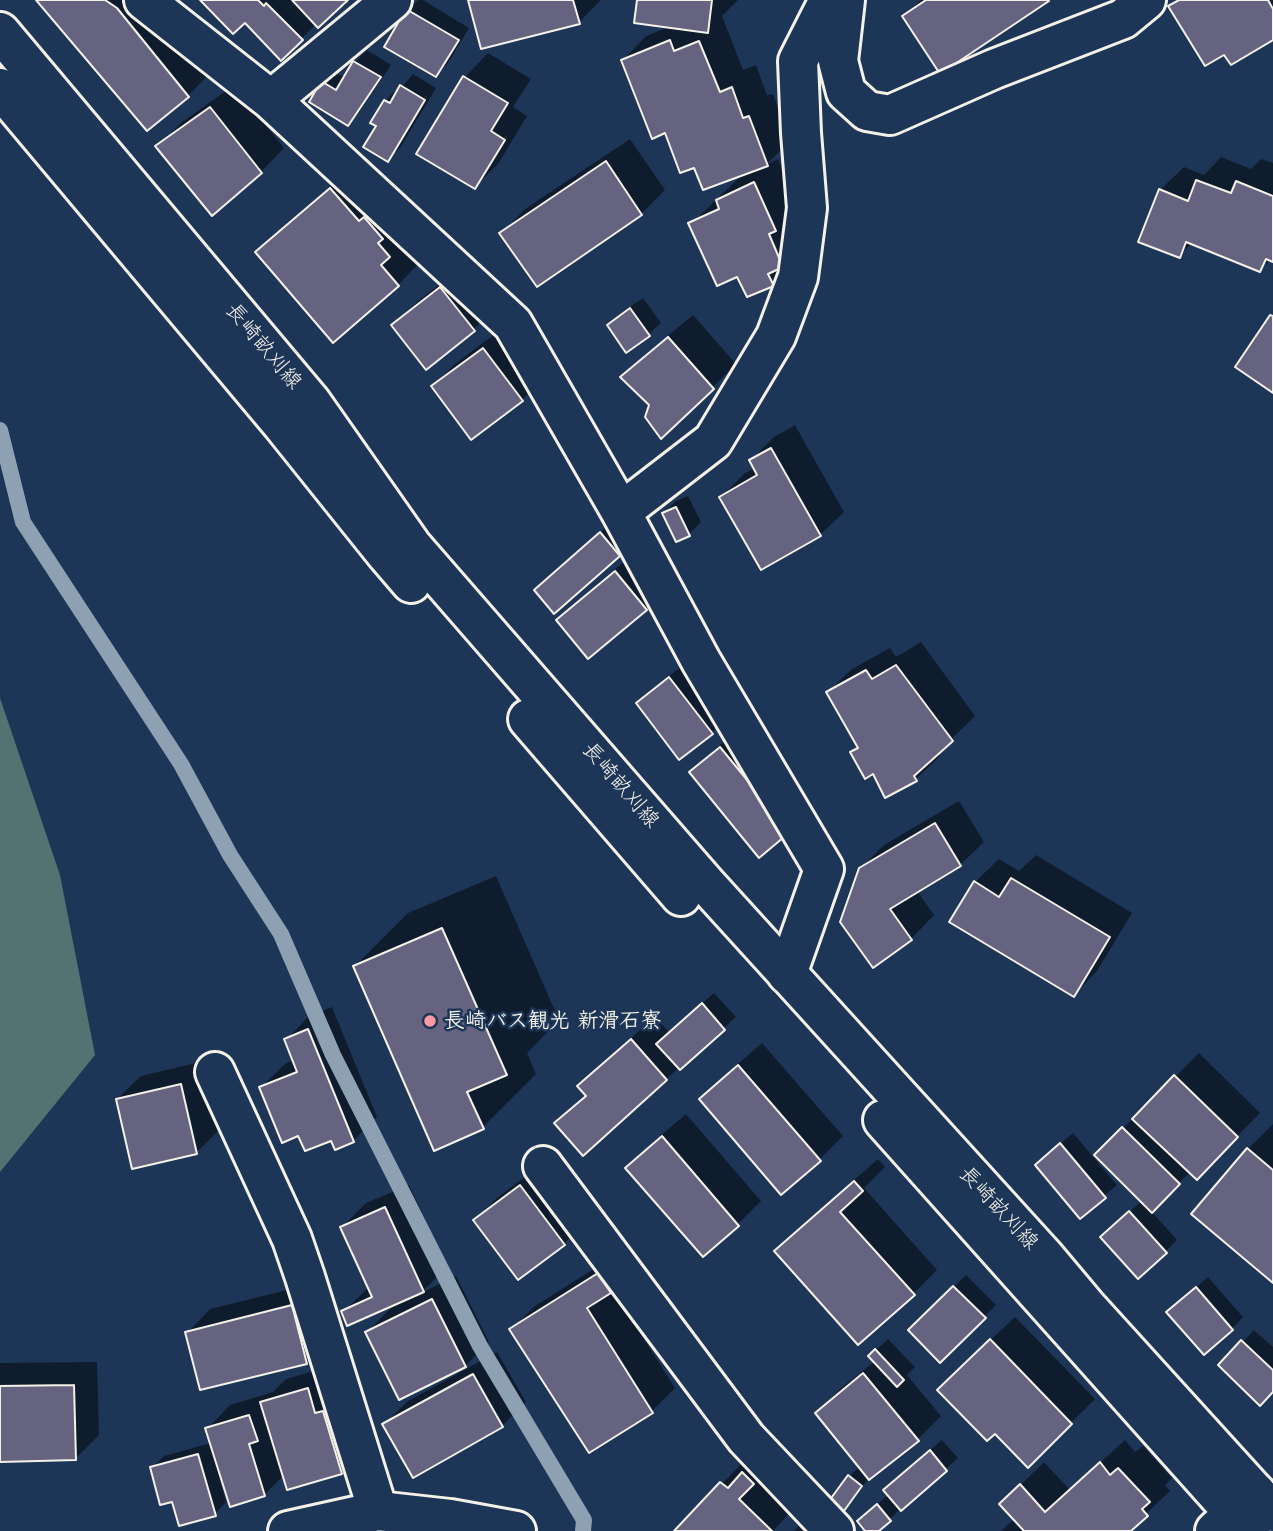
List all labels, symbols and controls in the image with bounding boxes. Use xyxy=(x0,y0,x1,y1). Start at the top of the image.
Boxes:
street label: 長崎畝刈線 xyxy=(221,298,307,394)
street label: 長崎畝刈線 xyxy=(577,737,665,833)
place label: 長崎バス観光 新滑石寮 xyxy=(444,1008,662,1034)
marker: 長崎バス観光 新滑石寮 xyxy=(422,1013,438,1029)
street label: 長崎畝刈線 xyxy=(954,1161,1044,1255)

